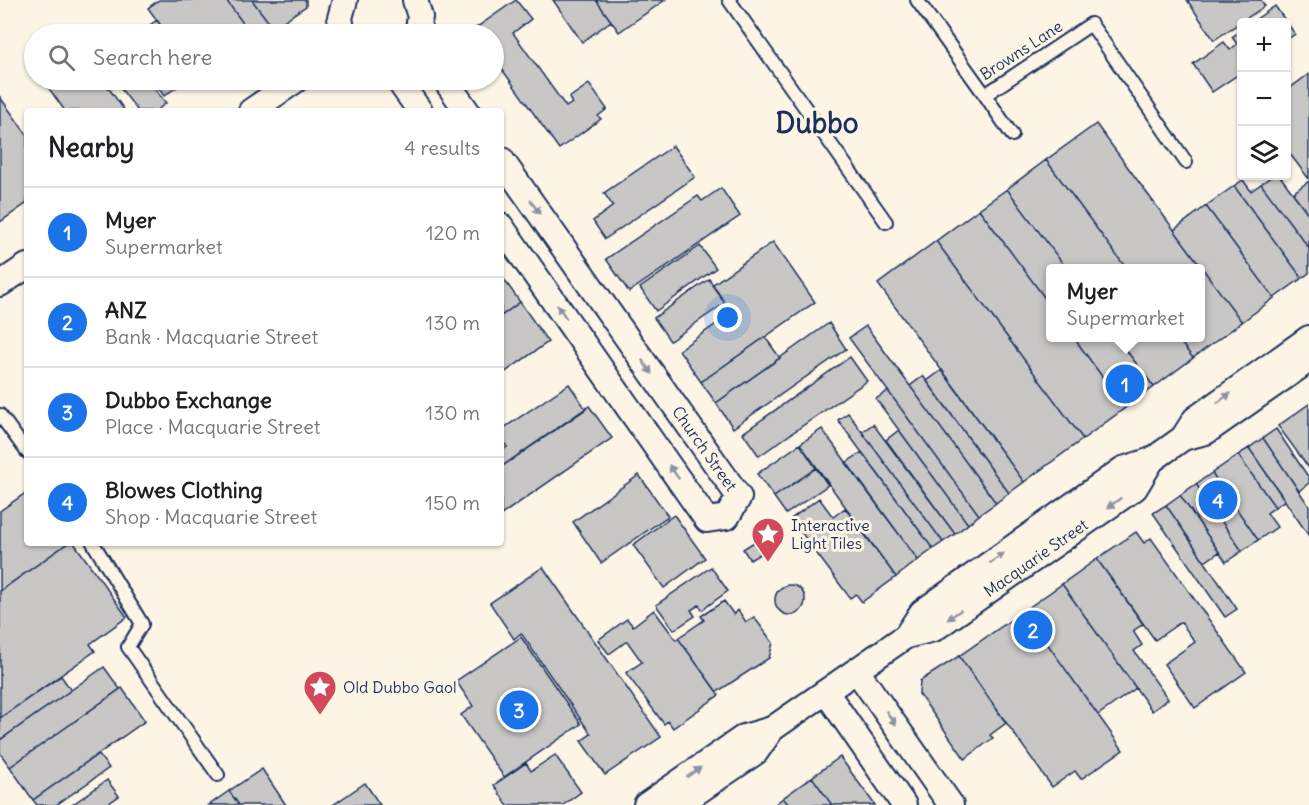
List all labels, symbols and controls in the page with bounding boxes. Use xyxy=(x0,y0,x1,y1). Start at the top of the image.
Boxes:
street label: Browns Lane xyxy=(976,16,1066,84)
map controls xyxy=(1237,18,1291,180)
button: + xyxy=(1237,18,1291,72)
search box xyxy=(24,24,504,90)
icon: search xyxy=(45,41,78,74)
text: Search here xyxy=(93,43,212,71)
button: − xyxy=(1237,72,1291,126)
district label: Dubbo xyxy=(776,105,858,141)
button: layers xyxy=(1237,126,1291,180)
text: Nearby xyxy=(48,131,134,164)
text: 4 results xyxy=(404,135,480,160)
one-way arrow xyxy=(529,199,541,215)
text: Myer xyxy=(105,206,156,234)
text: 1 xyxy=(64,220,71,245)
text: 120 m xyxy=(426,220,480,245)
text: Supermarket xyxy=(105,234,223,259)
popup xyxy=(1046,264,1205,342)
text: Myer xyxy=(1067,277,1118,305)
text: ANZ xyxy=(105,296,147,324)
your location xyxy=(713,303,742,332)
one-way arrow xyxy=(556,305,568,321)
text: Supermarket xyxy=(1067,305,1184,330)
text: 2 xyxy=(62,310,73,335)
text: 130 m xyxy=(425,310,480,335)
text: Bank · Macquarie Street xyxy=(105,324,318,349)
one-way arrow xyxy=(641,358,653,374)
pin: 1 xyxy=(1106,362,1144,406)
text: Dubbo Exchange xyxy=(105,386,272,414)
one-way arrow xyxy=(1216,392,1232,404)
text: 3 xyxy=(62,400,73,425)
text: 130 m xyxy=(425,400,480,425)
street label: Church Street xyxy=(668,402,742,495)
text: Place · Macquarie Street xyxy=(105,414,320,439)
one-way arrow xyxy=(668,464,680,480)
text: Blowes Clothing xyxy=(105,476,263,504)
pin: 4 xyxy=(1198,478,1238,522)
text: 4 xyxy=(62,490,73,515)
text: 150 m xyxy=(425,490,480,515)
one-way arrow xyxy=(1106,497,1122,509)
text: Shop · Macquarie Street xyxy=(105,504,317,529)
street label: Macquarie Street xyxy=(980,514,1092,601)
place label: Interactive Light Tiles xyxy=(791,515,870,553)
place icon: Interactive Light Tiles xyxy=(750,516,786,563)
one-way arrow xyxy=(989,552,1005,564)
pin: 2 xyxy=(1014,608,1052,652)
one-way arrow xyxy=(946,609,962,620)
place icon: Old Dubbo Gaol xyxy=(302,669,338,716)
place label: Old Dubbo Gaol xyxy=(343,677,457,697)
pin: 3 xyxy=(500,688,538,732)
one-way arrow xyxy=(885,710,897,726)
one-way arrow xyxy=(685,766,701,778)

